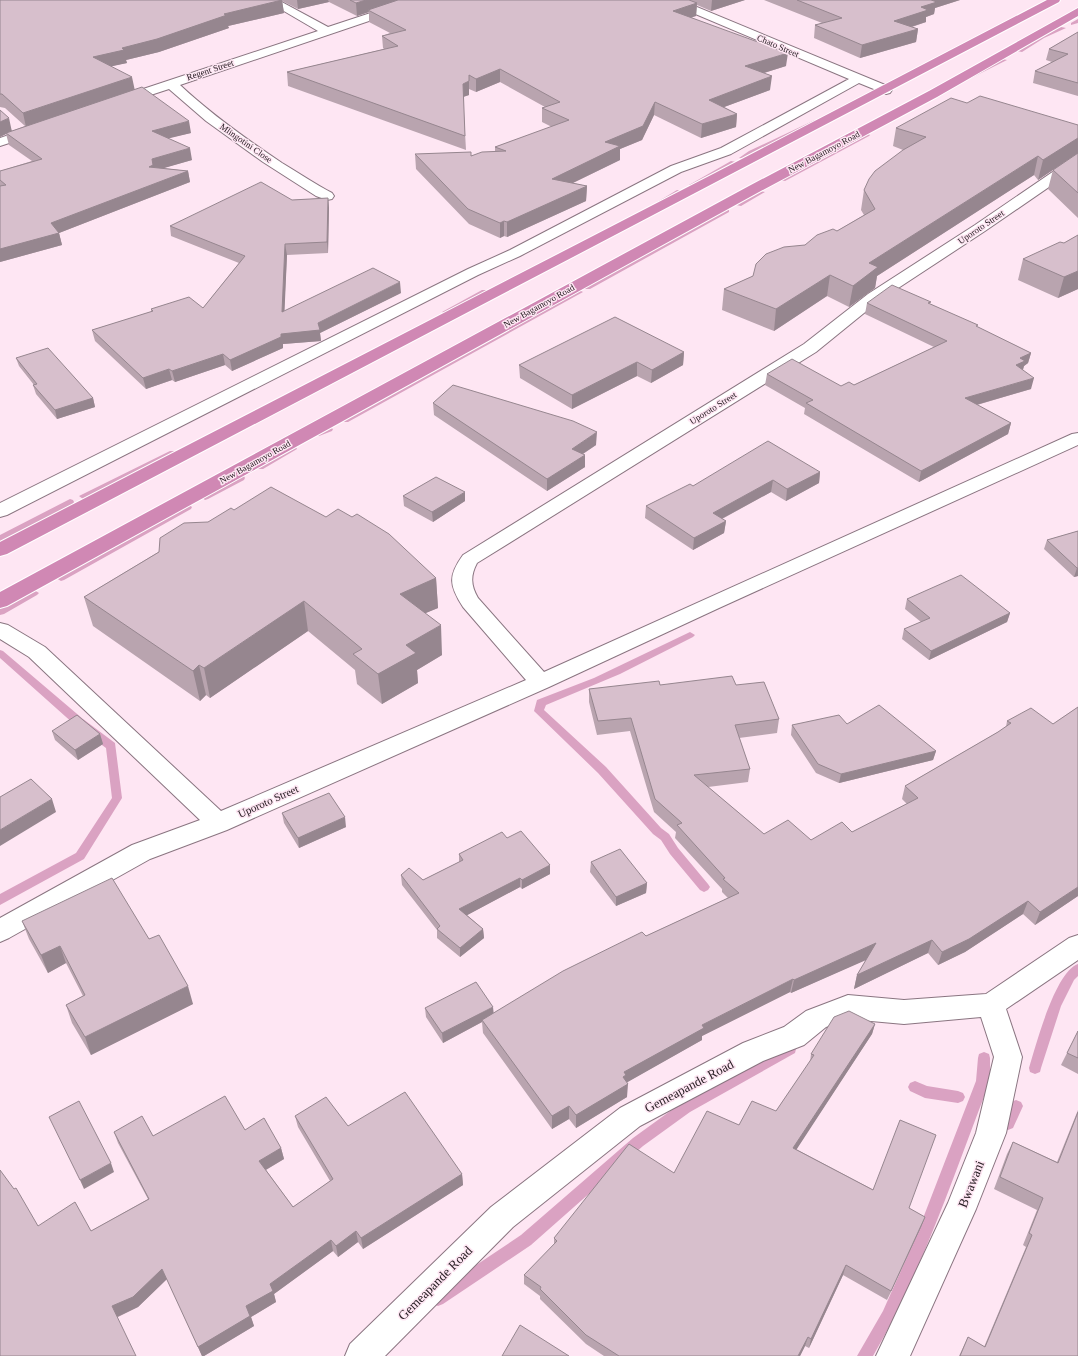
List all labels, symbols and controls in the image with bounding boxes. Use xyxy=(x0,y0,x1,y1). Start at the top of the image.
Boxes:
street label: Chato Street xyxy=(755,33,801,60)
street label: Regent Street xyxy=(185,58,235,82)
street label: Mlingotini Close xyxy=(218,121,274,165)
street label: New Bagamoyo Road xyxy=(787,129,862,175)
street label: Uporoto Street xyxy=(956,208,1006,246)
street label: New Bagamoyo Road xyxy=(502,282,577,330)
street label: Uporoto Street xyxy=(688,389,739,426)
street label: New Bagamoyo Road xyxy=(218,438,293,486)
street label: Uporoto Street xyxy=(236,782,300,820)
street label: Gemeapande Road xyxy=(642,1056,736,1116)
street label: Bwawani xyxy=(955,1158,987,1210)
street label: Gemeapande Road xyxy=(395,1243,475,1323)

